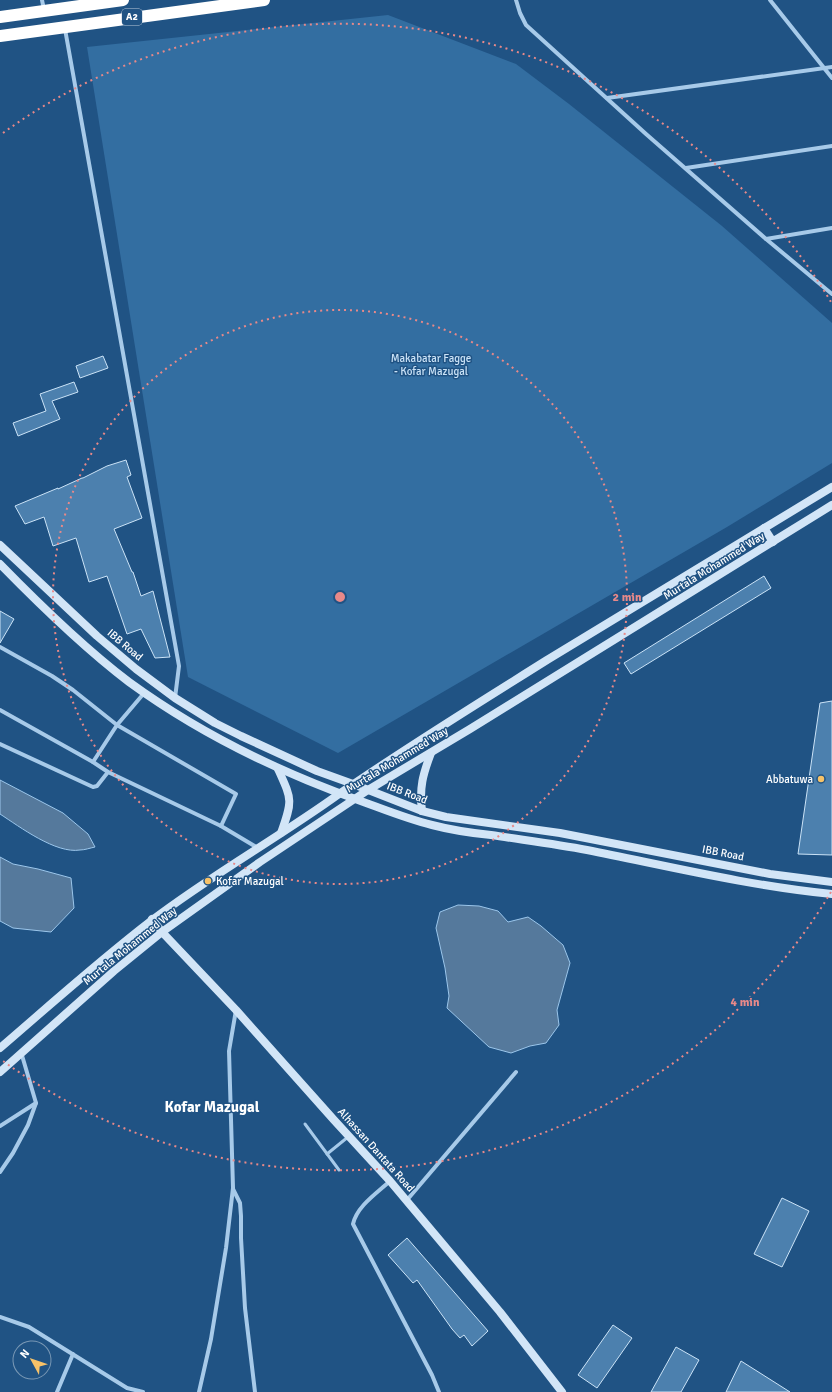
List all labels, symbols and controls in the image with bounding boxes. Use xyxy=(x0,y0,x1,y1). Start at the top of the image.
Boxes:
road number: A2 xyxy=(122,9,142,25)
park label: Makabatar Fagge - Kofar Mazugal xyxy=(391,352,471,378)
street label: Murtala Mohammed Way xyxy=(661,529,768,602)
centre of rings xyxy=(333,590,347,604)
text: 2 min xyxy=(613,590,642,605)
street label: IBB Road xyxy=(105,626,146,664)
street label: Murtala Mohammed Way xyxy=(344,724,451,796)
place label: Abbatuwa xyxy=(766,773,813,786)
marker: Abbatuwa xyxy=(816,774,826,784)
street label: IBB Road xyxy=(385,779,429,807)
street label: IBB Road xyxy=(701,843,745,863)
place label: Kofar Mazugal xyxy=(216,875,284,888)
marker: Kofar Mazugal xyxy=(203,876,213,886)
street label: Murtala Mohammed Way xyxy=(81,904,180,988)
text: 4 min xyxy=(731,995,760,1010)
district label: Kofar Mazugal xyxy=(165,1098,260,1116)
street label: Alhassan Dantata Road xyxy=(335,1105,417,1195)
north arrow xyxy=(12,1340,52,1380)
text: N xyxy=(17,1347,32,1361)

